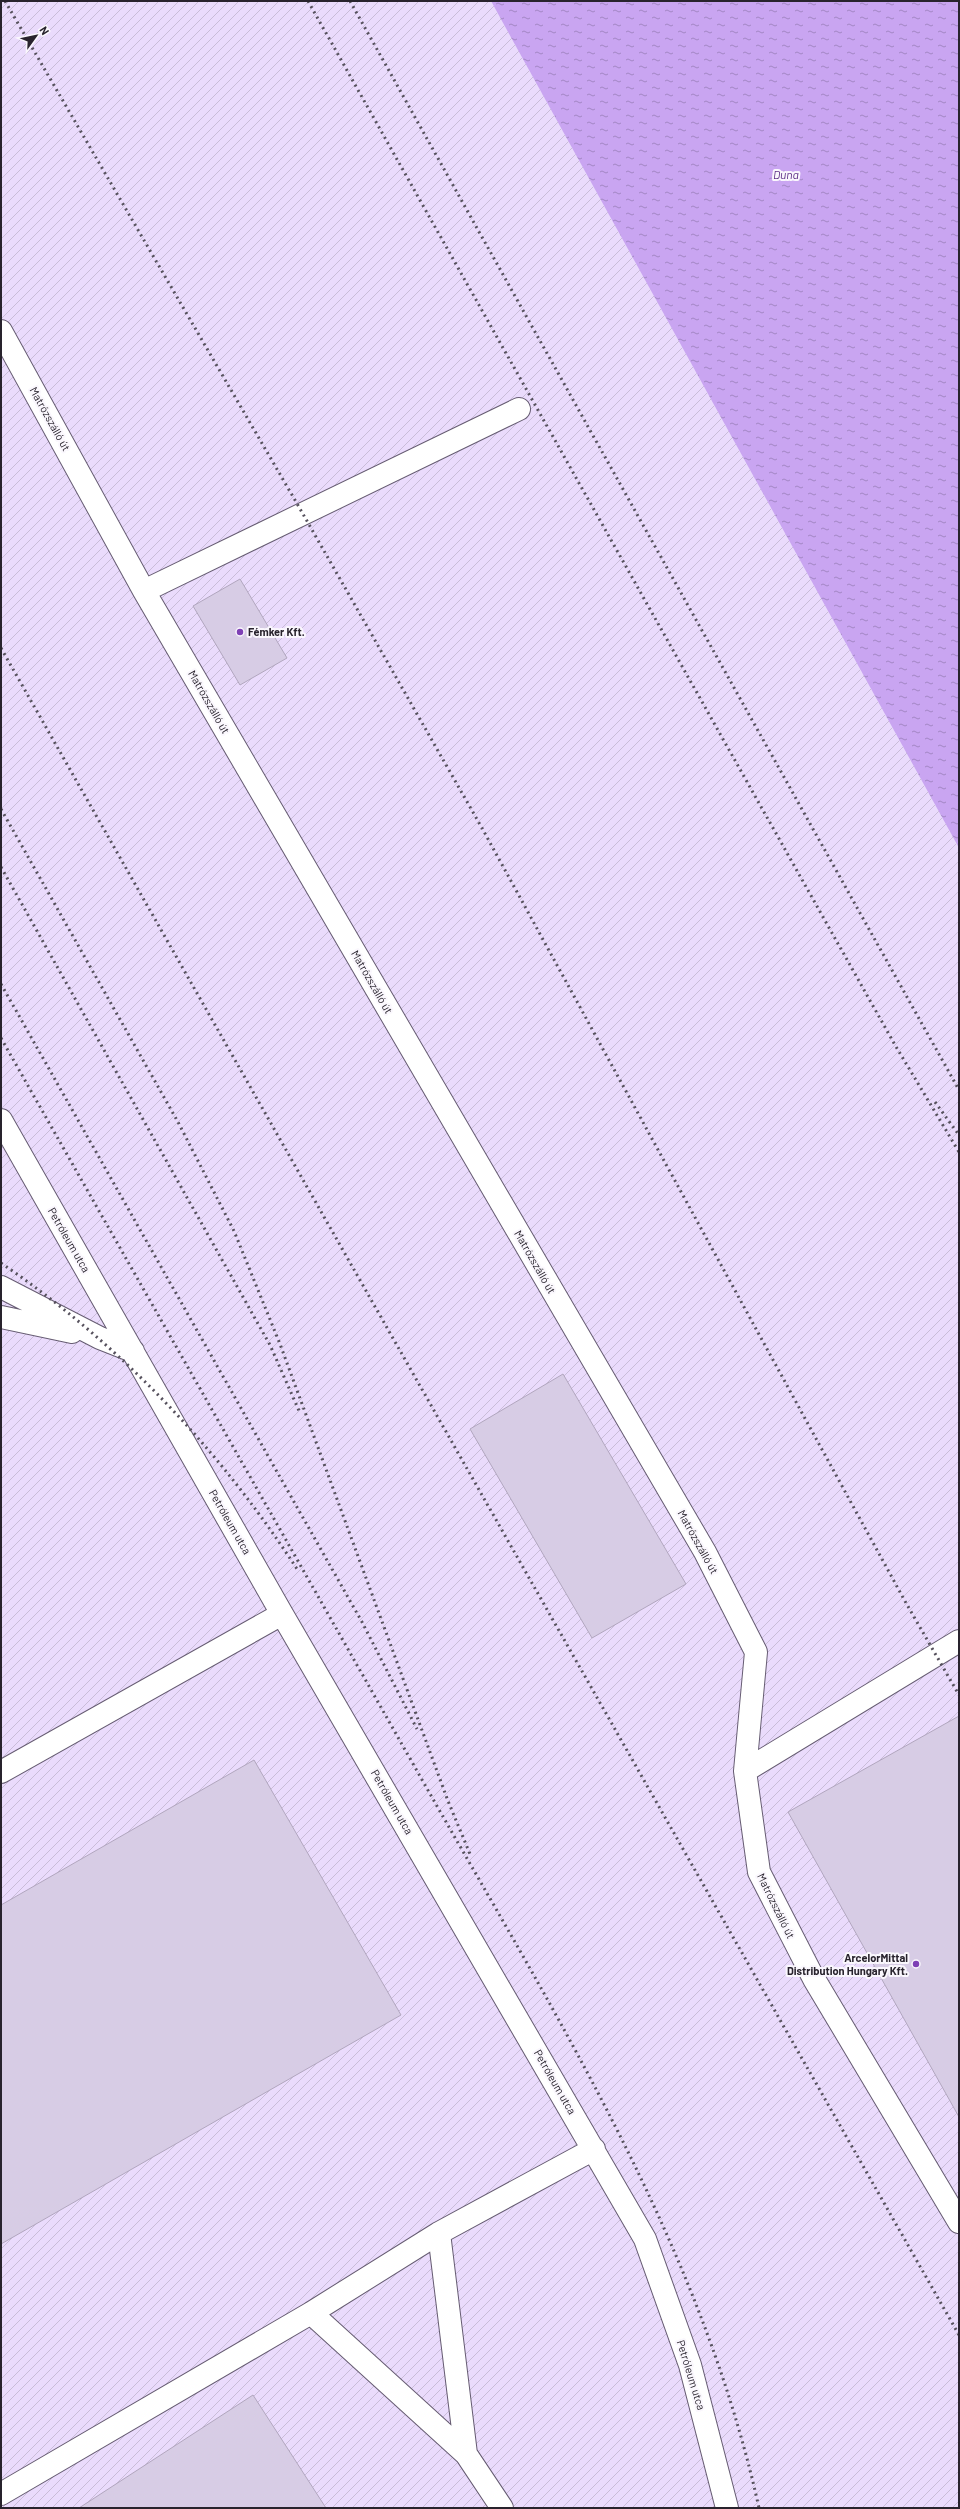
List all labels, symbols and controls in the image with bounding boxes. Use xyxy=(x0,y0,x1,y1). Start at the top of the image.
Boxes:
north arrow xyxy=(16,16,56,56)
text: N xyxy=(37,24,52,37)
water label: Duna xyxy=(773,167,799,181)
street label: Matrózszálló út xyxy=(28,385,73,453)
place label: Fémker Kft. xyxy=(248,625,305,638)
marker: Fémker Kft. xyxy=(235,627,245,637)
street label: Matrózszálló út xyxy=(186,668,233,736)
street label: Matrózszálló út xyxy=(349,948,396,1016)
street label: Petróleum utca xyxy=(46,1205,93,1274)
street label: Matrózszálló út xyxy=(512,1228,559,1296)
street label: Petróleum utca xyxy=(207,1487,254,1556)
street label: Matrózszálló út xyxy=(676,1508,721,1576)
street label: Petróleum utca xyxy=(369,1767,416,1836)
street label: Matrózszálló út xyxy=(755,1871,798,1941)
place label: ArcelorMittal Distribution Hungary Kft. xyxy=(787,1951,908,1977)
marker: ArcelorMittal Distribution Hungary Kft. xyxy=(911,1959,921,1969)
street label: Petróleum utca xyxy=(532,2047,579,2116)
street label: Petróleum utca xyxy=(675,2338,708,2411)

